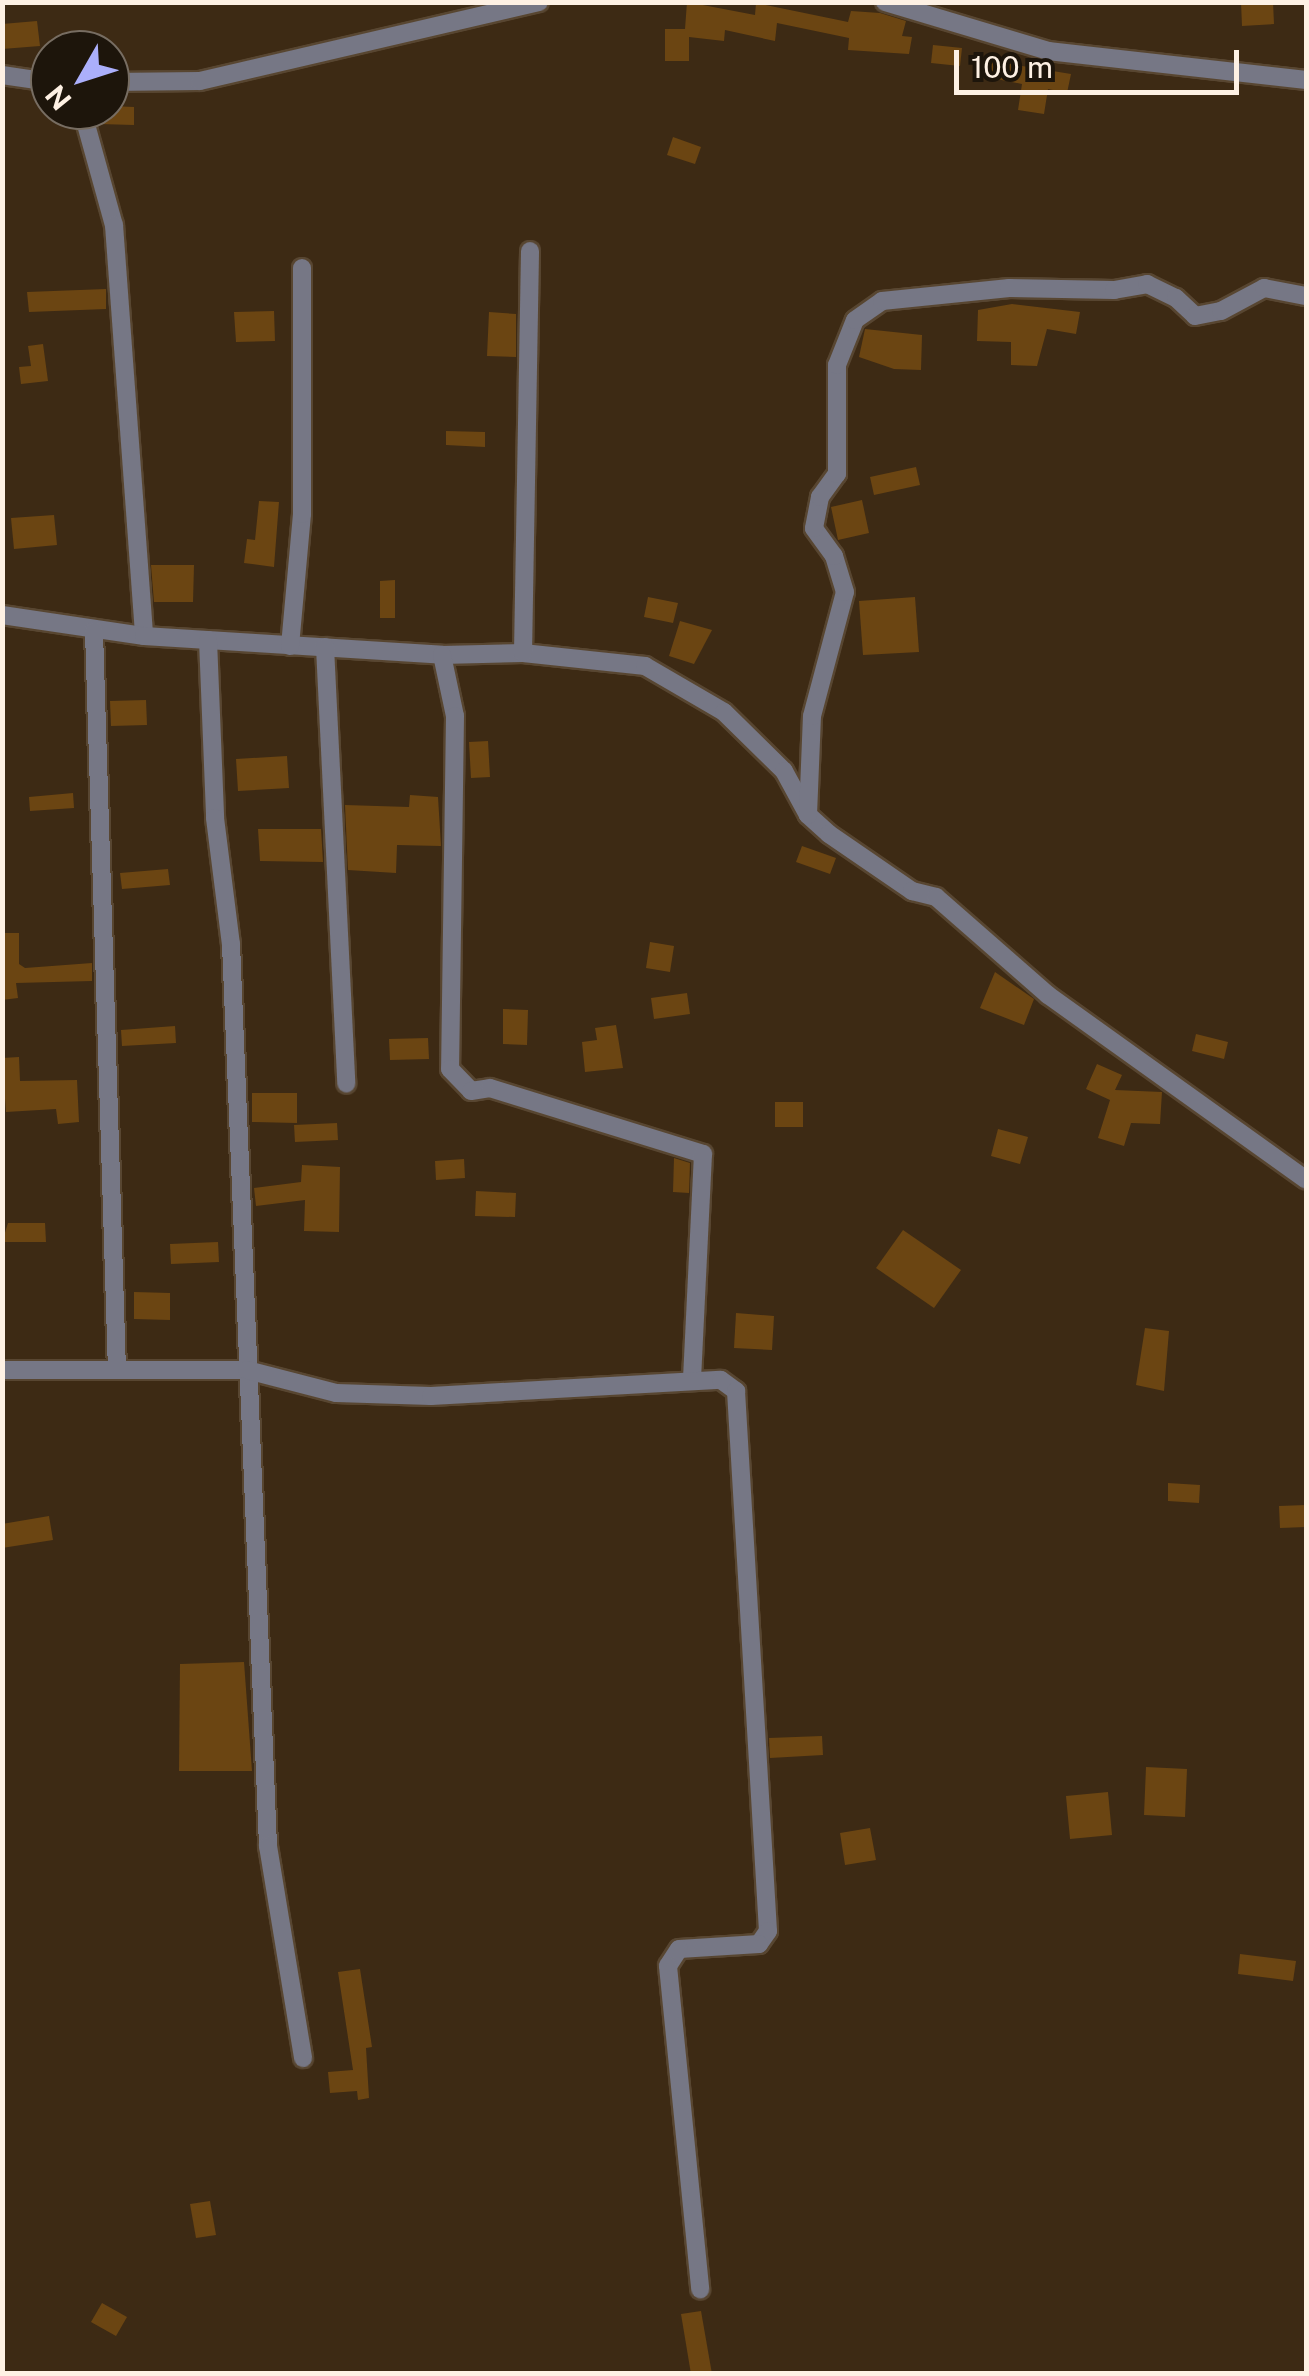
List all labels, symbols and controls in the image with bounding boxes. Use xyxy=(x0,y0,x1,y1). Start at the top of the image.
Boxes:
north arrow xyxy=(30,30,130,130)
scale bar xyxy=(959,30,1244,92)
text: 100 m xyxy=(971,49,1053,85)
text: N xyxy=(38,79,78,117)

